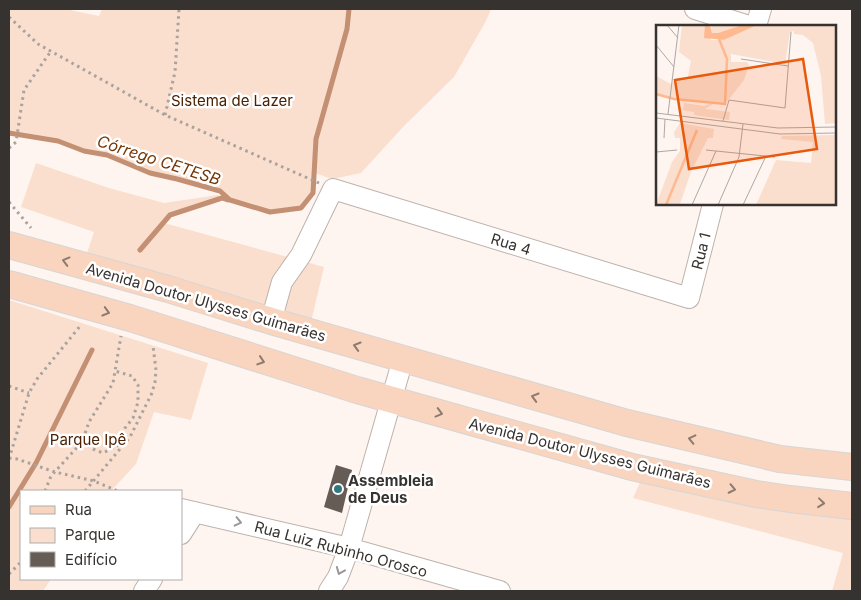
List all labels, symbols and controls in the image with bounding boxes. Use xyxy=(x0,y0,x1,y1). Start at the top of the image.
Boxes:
inset map xyxy=(656,25,836,205)
park label: Sistema de Lazer xyxy=(171,91,293,110)
water label: Córrego CETESB xyxy=(95,131,224,190)
street label: Rua 4 xyxy=(489,229,533,259)
street label: Rua 1 xyxy=(687,231,715,271)
one-way arrow xyxy=(62,256,71,267)
street label: Avenida Doutor Ulysses Guimarães xyxy=(84,259,328,345)
one-way arrow xyxy=(102,306,110,316)
one-way arrow xyxy=(353,341,361,351)
one-way arrow xyxy=(257,355,265,365)
one-way arrow xyxy=(532,393,540,403)
one-way arrow xyxy=(434,408,442,418)
street label: Avenida Doutor Ulysses Guimarães xyxy=(467,414,713,492)
park label: Parque Ipê xyxy=(50,430,126,449)
one-way arrow xyxy=(688,434,697,445)
place label: Assembleia de Deus xyxy=(348,471,434,507)
marker: Assembleia de Deus xyxy=(332,483,344,495)
one-way arrow xyxy=(727,483,736,494)
legend xyxy=(20,490,182,580)
one-way arrow xyxy=(818,497,826,508)
text: Rua xyxy=(65,500,92,519)
one-way arrow xyxy=(233,516,242,527)
street label: Rua Luiz Rubinho Orosco xyxy=(252,517,430,581)
text: Parque xyxy=(65,525,115,544)
text: Edifício xyxy=(65,550,117,569)
one-way arrow xyxy=(336,566,346,574)

